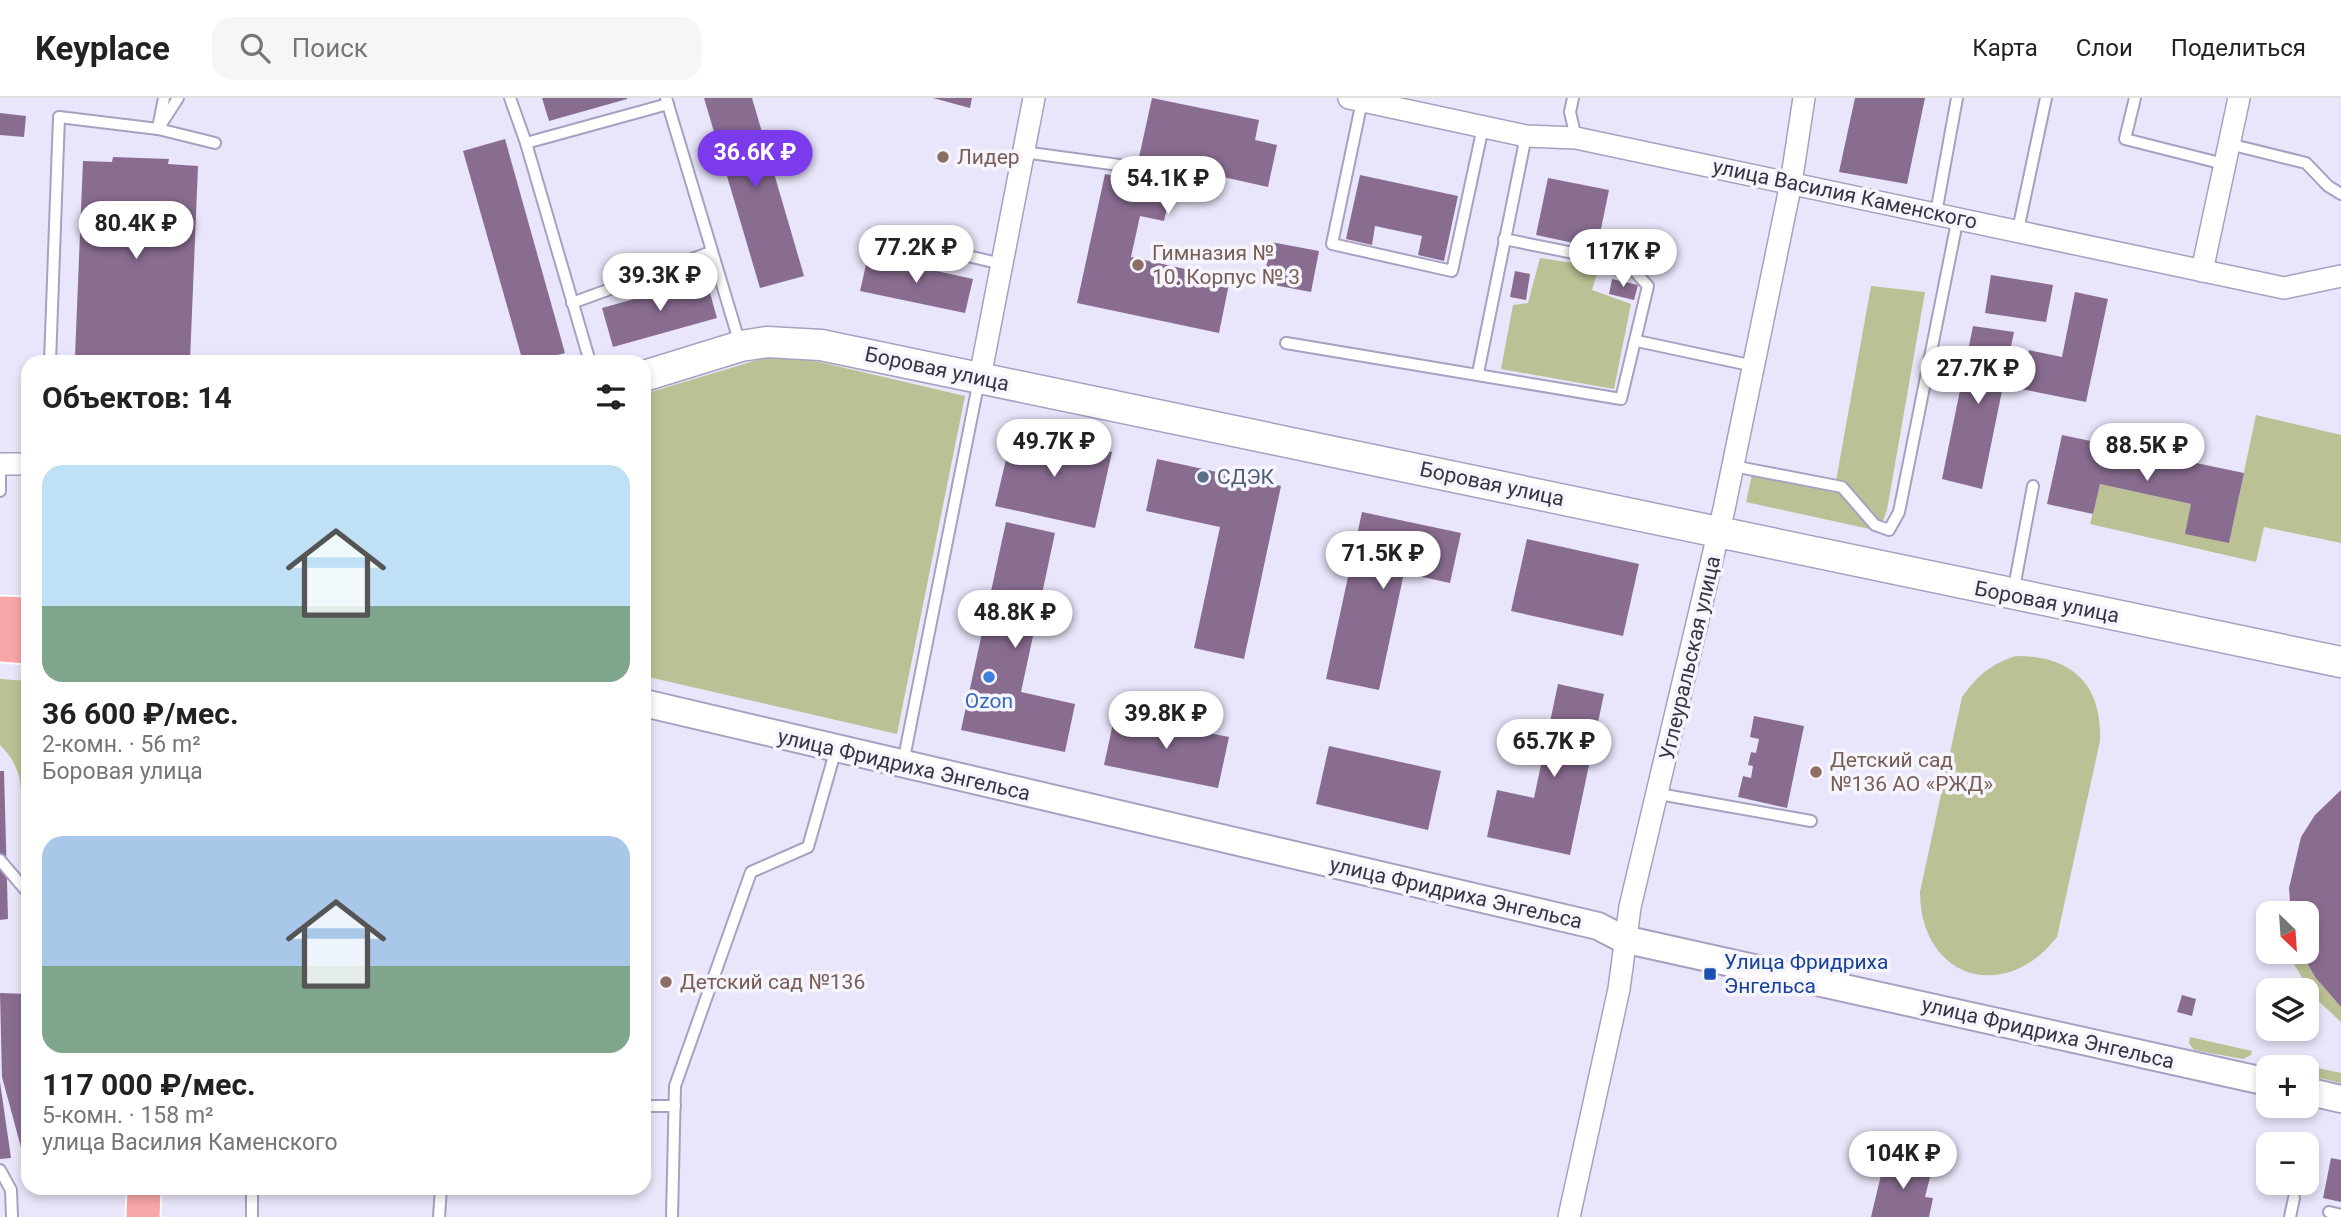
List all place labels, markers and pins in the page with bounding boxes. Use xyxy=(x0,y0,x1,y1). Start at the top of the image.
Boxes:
pin: 36.6K ₽ xyxy=(690,130,820,190)
place label: Лидер xyxy=(957,145,1020,169)
marker: Лидер xyxy=(935,149,951,165)
pin: 54.1K ₽ xyxy=(1103,156,1233,216)
pin: 80.4K ₽ xyxy=(71,202,201,261)
pin: 77.2K ₽ xyxy=(851,226,981,285)
pin: 117K ₽ xyxy=(1566,230,1680,289)
place label: Гимназия № 10. Корпус № 3 xyxy=(1152,241,1300,289)
pin: 39.3K ₽ xyxy=(595,254,725,313)
marker: Гимназия № 10. Корпус № 3 xyxy=(1130,257,1146,273)
pin: 27.7K ₽ xyxy=(1913,346,2043,406)
pin: 49.7K ₽ xyxy=(989,420,1119,479)
pin: 88.5K ₽ xyxy=(2082,424,2212,483)
place label: СДЭК xyxy=(1217,465,1275,489)
marker: СДЭК xyxy=(1195,469,1211,485)
pin: 71.5K ₽ xyxy=(1318,532,1448,591)
pin: 48.8K ₽ xyxy=(950,590,1080,650)
marker: Ozon xyxy=(981,669,997,685)
place label: Ozon xyxy=(965,689,1013,713)
pin: 39.8K ₽ xyxy=(1101,692,1231,751)
pin: 65.7K ₽ xyxy=(1489,720,1619,779)
place label: Детский сад №136 АО «РЖД» xyxy=(1830,748,1993,796)
marker: Детский сад №136 АО «РЖД» xyxy=(1808,764,1824,780)
place label: Улица Фридриха Энгельса xyxy=(1724,950,1888,998)
marker: Улица Фридриха Энгельса xyxy=(1702,966,1718,982)
place label: Детский сад №136 xyxy=(680,970,865,994)
marker: Детский сад №136 xyxy=(658,974,674,990)
pin: 104K ₽ xyxy=(1846,1132,1960,1191)

